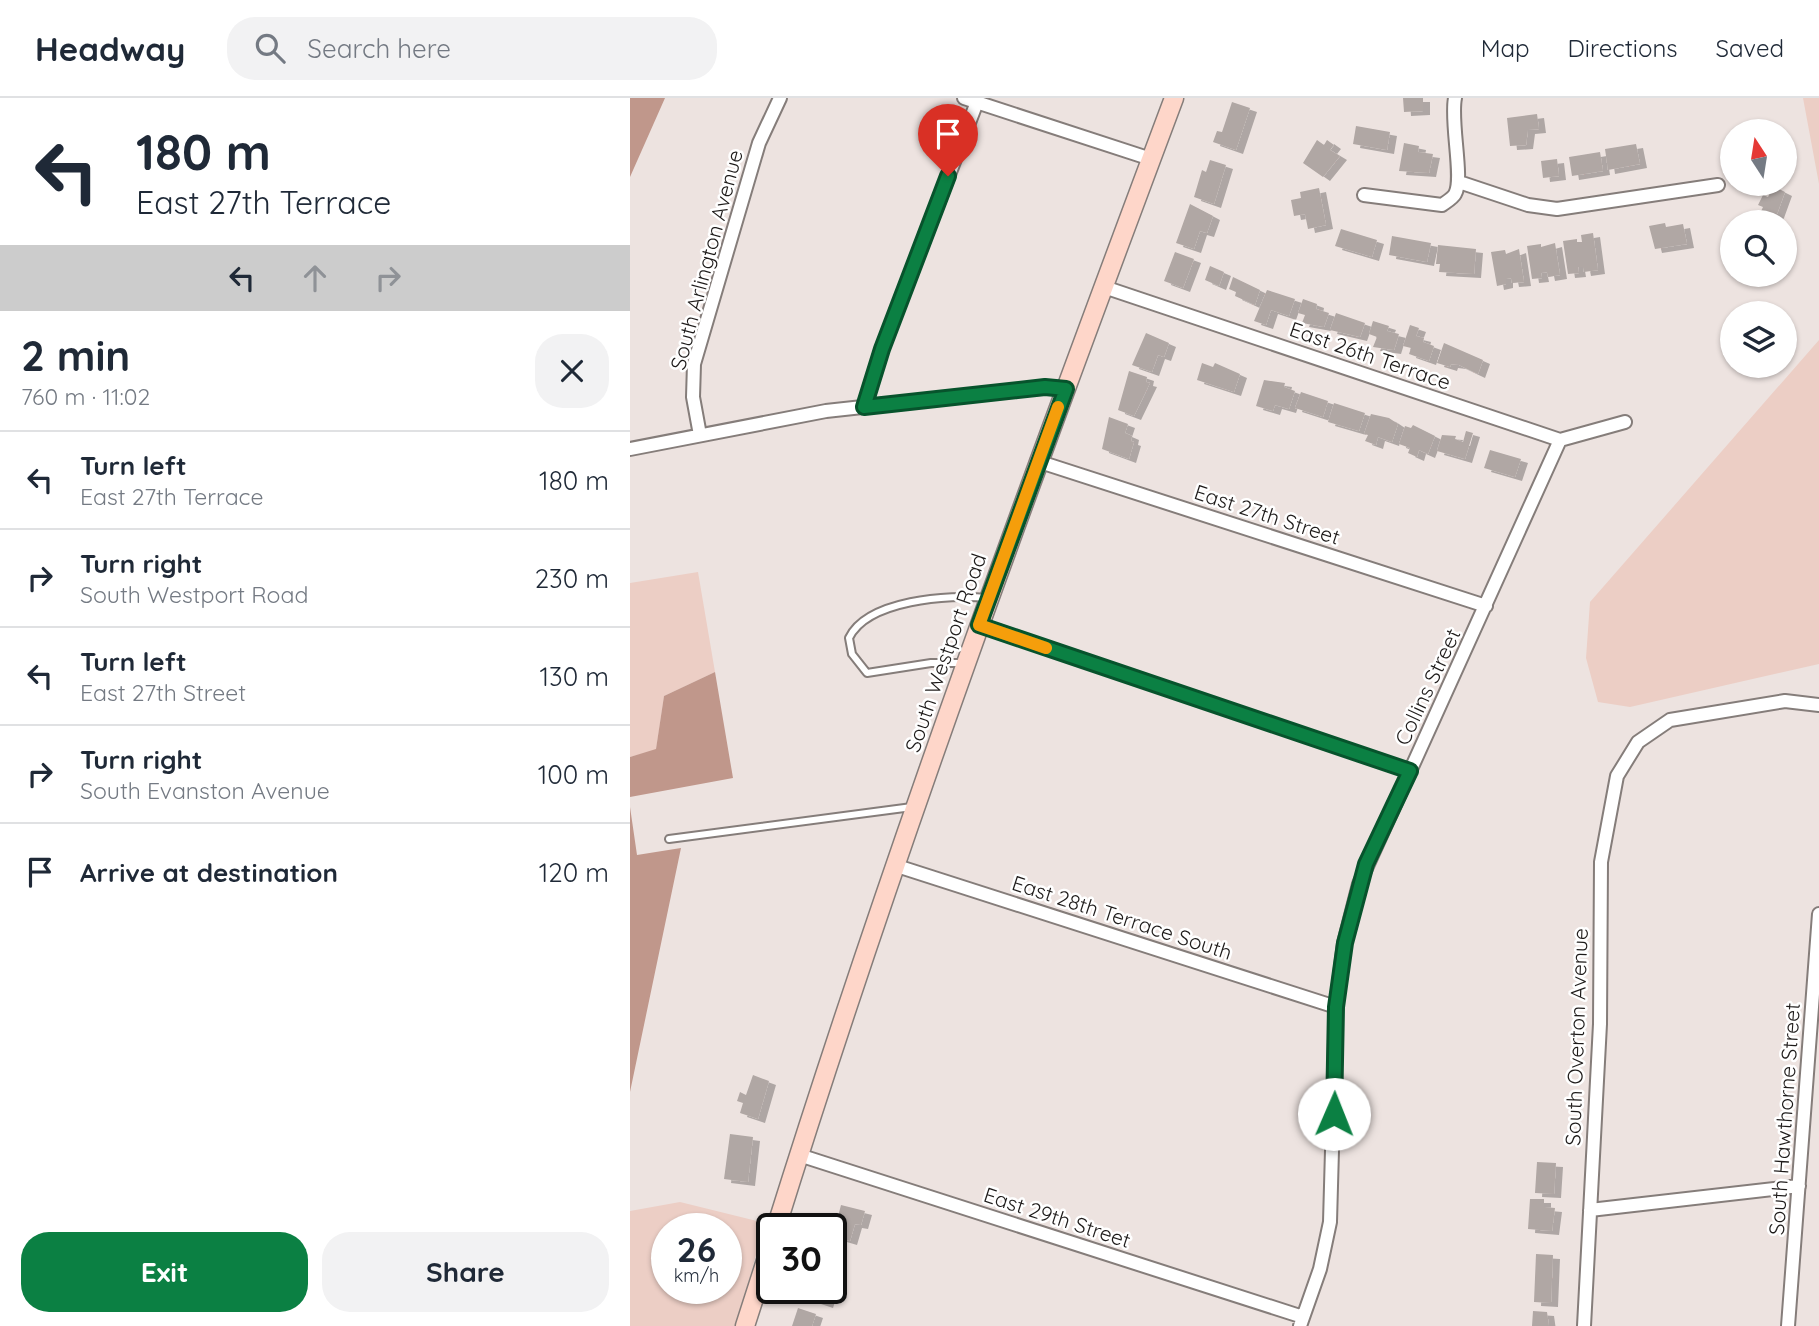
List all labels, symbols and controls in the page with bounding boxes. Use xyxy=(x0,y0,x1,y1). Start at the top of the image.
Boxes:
search box xyxy=(227,17,717,80)
text: Headway xyxy=(35,28,185,69)
icon: search xyxy=(251,29,289,67)
text: Search here xyxy=(307,32,451,65)
text: Map xyxy=(1481,33,1530,63)
text: Directions xyxy=(1568,33,1678,63)
text: Saved xyxy=(1716,33,1784,63)
pin xyxy=(918,104,978,176)
icon: arrive xyxy=(929,115,967,153)
north arrow xyxy=(1720,119,1797,196)
map controls xyxy=(1720,119,1797,378)
text: 180 m xyxy=(136,121,271,182)
icon: left xyxy=(21,126,112,217)
street label: South Arlington Avenue xyxy=(664,147,748,373)
text: East 27th Terrace xyxy=(136,182,391,222)
button: search xyxy=(1720,210,1797,287)
icon: left xyxy=(223,259,261,297)
icon: ahead xyxy=(296,259,334,297)
icon: right xyxy=(369,259,407,297)
button: layers xyxy=(1720,301,1797,378)
street label: East 26th Terrace xyxy=(1286,315,1454,395)
text: 2 min xyxy=(21,329,130,382)
button: close xyxy=(535,334,609,408)
text: 760 m · 11:02 xyxy=(21,382,150,411)
text: Turn left xyxy=(80,449,187,482)
icon: left xyxy=(21,461,59,499)
text: 180 m xyxy=(539,464,609,497)
street label: East 27th Street xyxy=(1191,478,1343,550)
text: East 27th Terrace xyxy=(80,482,264,511)
text: Turn right xyxy=(80,547,202,580)
street label: South Westport Road xyxy=(899,550,991,755)
icon: right xyxy=(21,559,59,597)
text: 230 m xyxy=(535,562,609,595)
text: South Westport Road xyxy=(80,580,308,609)
street label: Collins Street xyxy=(1389,624,1465,749)
text: Turn left xyxy=(80,645,187,678)
icon: left xyxy=(21,657,59,695)
text: 130 m xyxy=(539,660,609,693)
text: East 27th Street xyxy=(80,678,246,707)
text: Turn right xyxy=(80,743,202,776)
icon: right xyxy=(21,755,59,793)
text: 100 m xyxy=(538,758,609,791)
text: South Evanston Avenue xyxy=(80,776,330,805)
icon: arrive xyxy=(21,853,59,891)
text: Arrive at destination xyxy=(80,856,338,889)
text: 120 m xyxy=(539,856,609,889)
street label: East 28th Terrace South xyxy=(1009,869,1236,965)
street label: South Overton Avenue xyxy=(1559,928,1593,1146)
street label: South Hawthorne Street xyxy=(1763,1002,1805,1236)
position arrow xyxy=(1297,1077,1371,1151)
street label: East 29th Street xyxy=(981,1181,1134,1253)
speed limit sign: 30 xyxy=(756,1213,847,1304)
text: 26 xyxy=(677,1227,716,1271)
button: Exit xyxy=(21,1232,308,1312)
button: Share xyxy=(322,1232,609,1312)
text: km/h xyxy=(674,1264,719,1287)

